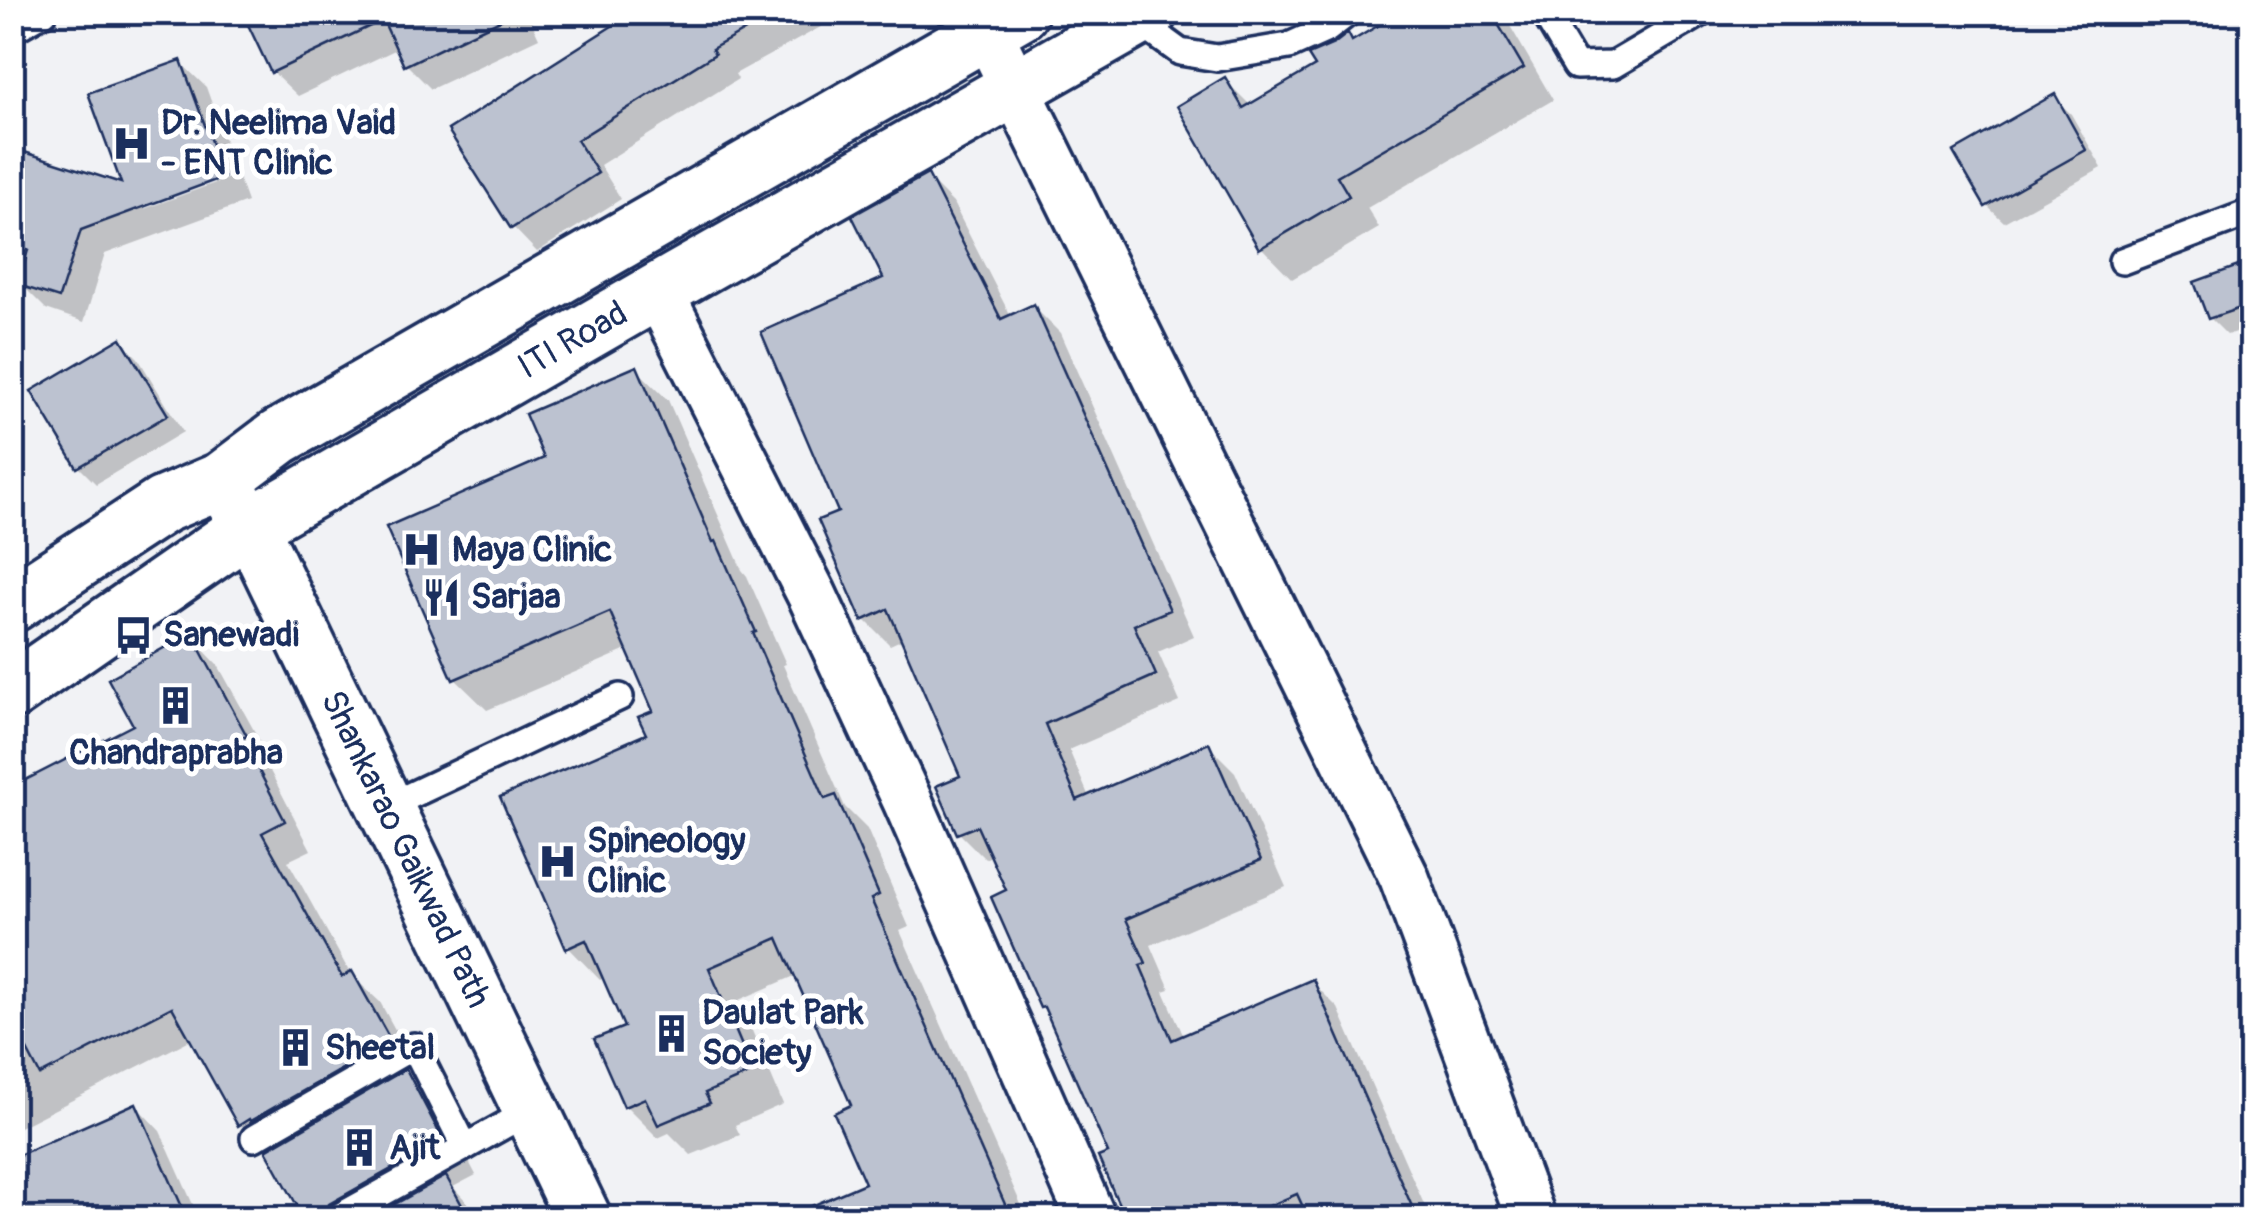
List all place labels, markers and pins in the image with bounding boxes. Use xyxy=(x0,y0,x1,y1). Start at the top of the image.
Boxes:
place label: Dr. Neelima Vaid - ENT Clinic xyxy=(161,101,396,185)
hospital icon: Dr. Neelima Vaid - ENT Clinic xyxy=(110,122,152,164)
place label: Maya Clinic xyxy=(452,528,612,572)
hospital icon: Maya Clinic xyxy=(401,529,443,571)
place label: Sarjaa xyxy=(471,575,561,619)
restaurant icon: Sarjaa xyxy=(420,576,462,618)
place label: Sanewadi xyxy=(163,613,299,657)
bus stop icon: Sanewadi xyxy=(112,614,154,656)
building icon: Chandraprabha xyxy=(155,685,197,727)
place label: Chandraprabha xyxy=(69,731,283,775)
place label: Spineology Clinic xyxy=(587,819,745,903)
hospital icon: Spineology Clinic xyxy=(536,840,578,882)
place label: Daulat Park Society xyxy=(702,991,864,1075)
building icon: Daulat Park Society xyxy=(651,1012,693,1054)
place label: Sheetal xyxy=(325,1026,435,1070)
building icon: Sheetal xyxy=(274,1027,316,1069)
place label: Ajit xyxy=(389,1126,441,1170)
building icon: Ajit xyxy=(338,1127,380,1169)

